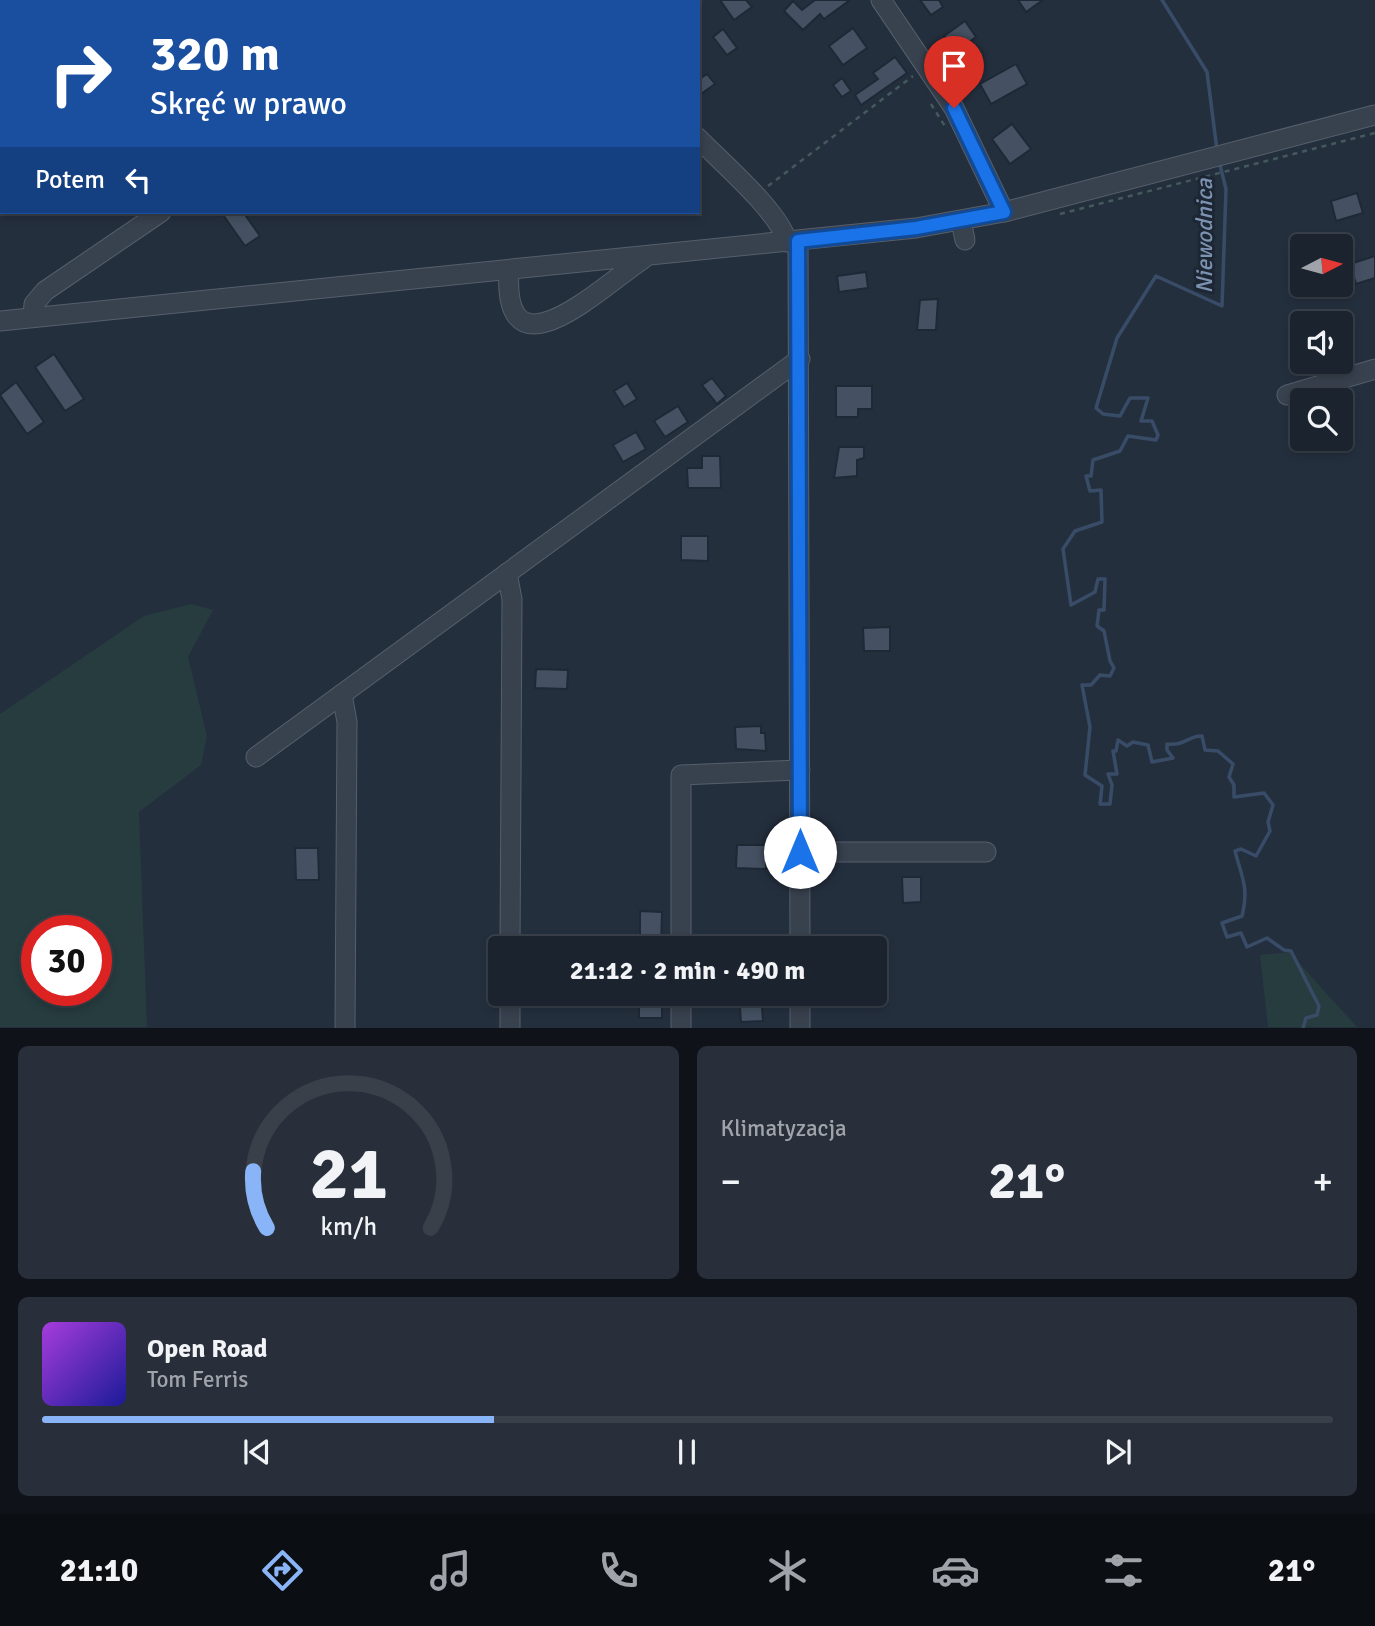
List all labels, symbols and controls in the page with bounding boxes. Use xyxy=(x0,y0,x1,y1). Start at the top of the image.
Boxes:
text: 320 m xyxy=(150,24,280,84)
icon: right xyxy=(35,28,126,119)
pin xyxy=(924,36,984,108)
icon: arrive xyxy=(935,47,973,85)
text: Skręć w prawo xyxy=(150,84,347,123)
icon: left xyxy=(119,161,157,199)
text: Potem xyxy=(35,164,105,196)
water label: Niewodnica xyxy=(1190,177,1219,293)
north arrow xyxy=(1290,234,1353,298)
map controls xyxy=(1290,234,1353,451)
button: sound xyxy=(1290,311,1353,374)
button: search xyxy=(1290,388,1353,451)
position arrow xyxy=(763,815,837,889)
speed limit sign: 30 xyxy=(21,915,112,1006)
text: 21:12 · 2 min · 490 m xyxy=(570,955,805,987)
text: Klimatyzacja xyxy=(721,1114,847,1143)
text: 21 xyxy=(309,1131,388,1220)
text: 21° xyxy=(988,1149,1065,1213)
text: − xyxy=(721,1158,741,1205)
text: + xyxy=(1312,1158,1333,1205)
text: km/h xyxy=(320,1211,377,1242)
text: Open Road xyxy=(147,1333,268,1365)
text: Tom Ferris xyxy=(147,1365,248,1394)
icon: previous xyxy=(238,1433,276,1471)
icon: pause xyxy=(668,1433,706,1471)
icon: next xyxy=(1099,1433,1137,1471)
icon: directions xyxy=(258,1546,307,1595)
icon: music xyxy=(426,1546,475,1595)
icon: phone xyxy=(594,1546,643,1595)
icon: climate xyxy=(763,1546,812,1595)
icon: car xyxy=(931,1546,980,1595)
icon: filters xyxy=(1099,1546,1148,1595)
text: 21:10 xyxy=(60,1551,138,1590)
text: 21° xyxy=(1268,1551,1315,1590)

